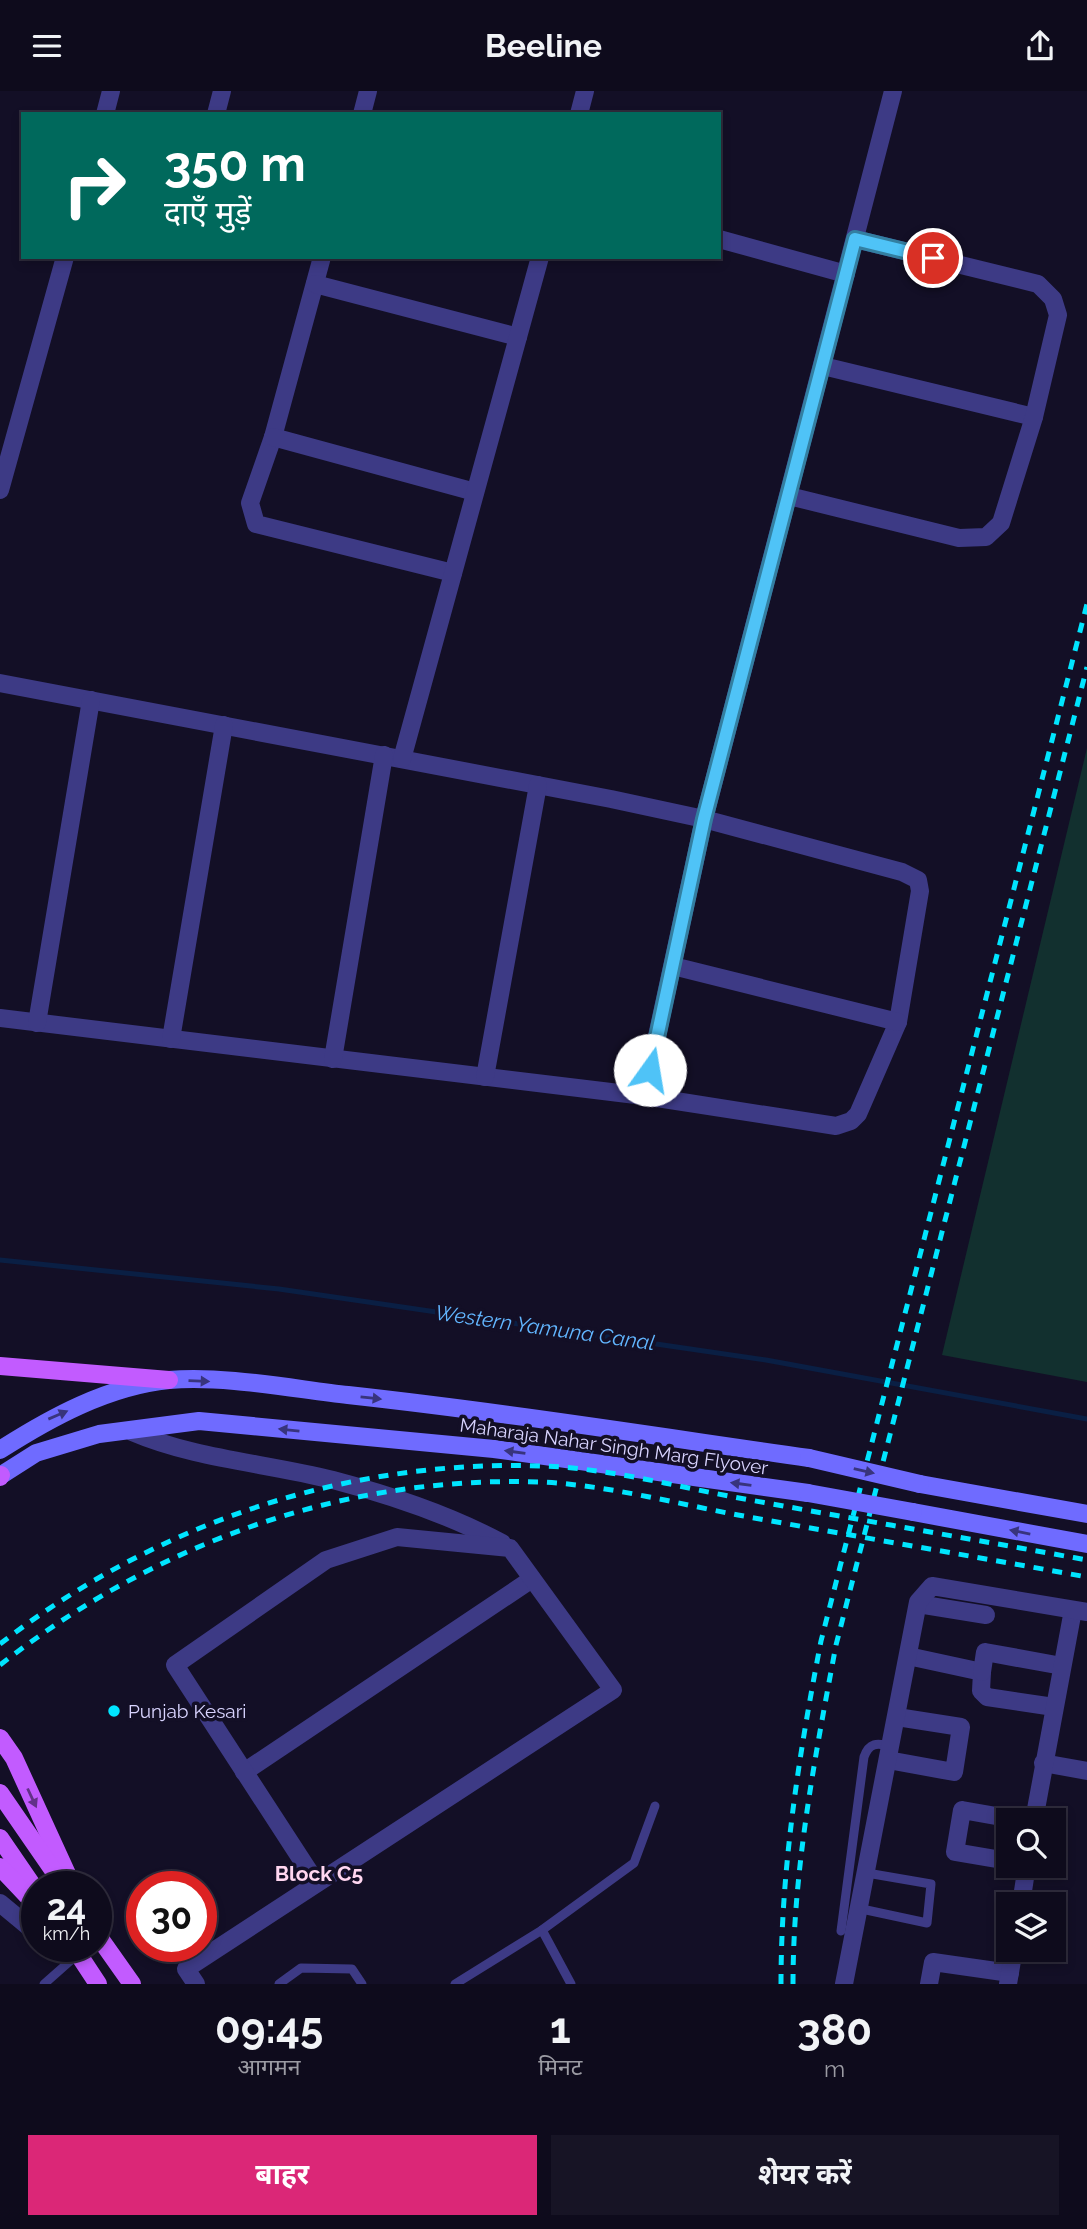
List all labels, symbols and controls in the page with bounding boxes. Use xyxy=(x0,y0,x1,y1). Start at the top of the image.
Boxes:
icon: menu xyxy=(28,27,66,65)
text: Beeline xyxy=(485,27,602,64)
icon: share xyxy=(1021,27,1059,65)
text: 350 m xyxy=(164,135,306,192)
icon: right xyxy=(49,140,140,231)
text: दाएँ मुड़ें xyxy=(164,194,251,231)
pin xyxy=(903,228,963,288)
icon: arrive xyxy=(914,239,952,277)
position arrow xyxy=(613,1033,687,1107)
water label: Western Yamuna Canal xyxy=(434,1300,657,1355)
one-way arrow xyxy=(188,1375,210,1387)
one-way arrow xyxy=(360,1392,382,1403)
one-way arrow xyxy=(48,1409,68,1421)
street label: Maharaja Nahar Singh Marg Flyover xyxy=(458,1413,770,1479)
one-way arrow xyxy=(278,1424,300,1435)
one-way arrow xyxy=(504,1447,526,1458)
one-way arrow xyxy=(853,1466,875,1477)
one-way arrow xyxy=(730,1478,752,1489)
one-way arrow xyxy=(1009,1526,1031,1537)
place label: Punjab Kesari xyxy=(128,1700,247,1722)
marker: Punjab Kesari xyxy=(106,1703,122,1719)
one-way arrow xyxy=(26,1788,38,1808)
map controls xyxy=(996,1808,1066,1962)
button: search xyxy=(996,1808,1066,1878)
district label: Block C5 xyxy=(275,1861,363,1886)
speed limit sign: 30 xyxy=(126,1871,217,1962)
text: 24 xyxy=(47,1887,86,1928)
button: layers xyxy=(996,1892,1066,1962)
text: km/h xyxy=(43,1923,90,1944)
text: 09:45 xyxy=(215,2004,323,2053)
text: 1 xyxy=(550,2004,571,2053)
text: 380 xyxy=(797,2006,872,2055)
text: आगमन xyxy=(238,2053,301,2080)
text: मिनट xyxy=(538,2053,582,2080)
text: m xyxy=(824,2055,845,2082)
button: बाहर xyxy=(28,2135,537,2215)
button: शेयर करें xyxy=(551,2135,1059,2215)

